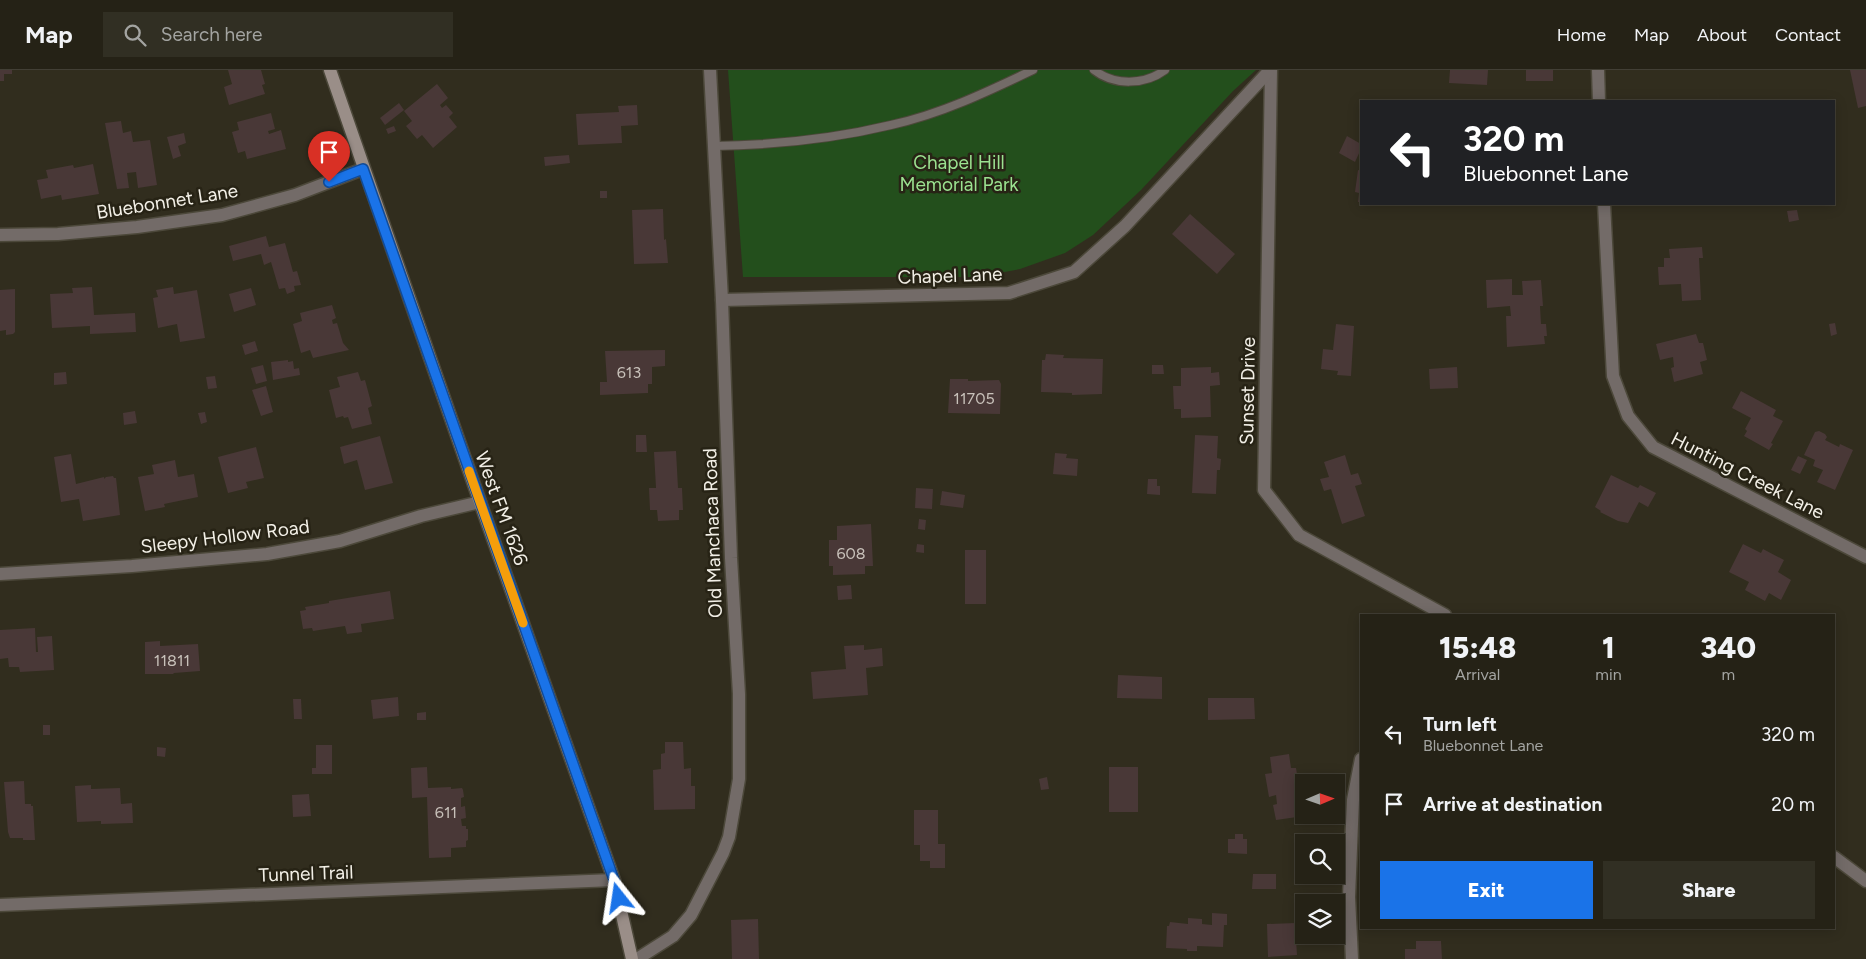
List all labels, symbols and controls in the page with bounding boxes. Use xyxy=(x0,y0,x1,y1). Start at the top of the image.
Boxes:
search box xyxy=(103,12,453,57)
text: Map xyxy=(25,20,73,49)
icon: search xyxy=(121,21,149,49)
text: Search here xyxy=(161,23,262,46)
text: Home xyxy=(1557,24,1606,46)
text: Map xyxy=(1634,24,1669,46)
text: About xyxy=(1697,24,1747,46)
text: Contact xyxy=(1775,24,1841,46)
text: 320 m xyxy=(1463,118,1564,160)
icon: left xyxy=(1380,120,1445,185)
pin xyxy=(308,131,350,182)
icon: arrive xyxy=(315,138,343,166)
park label: Chapel Hill Memorial Park xyxy=(899,151,1019,196)
text: Bluebonnet Lane xyxy=(1463,160,1629,187)
street label: Bluebonnet Lane xyxy=(95,179,239,224)
street label: Chapel Lane xyxy=(897,262,1003,289)
street label: Sunset Drive xyxy=(1235,337,1260,445)
house number: 613 xyxy=(617,363,641,382)
house number: 11705 xyxy=(953,389,995,408)
street label: Hunting Creek Lane xyxy=(1667,427,1828,524)
street label: West FM 1626 xyxy=(470,448,533,569)
street label: Old Manchaca Road xyxy=(698,448,727,618)
street label: Sleepy Hollow Road xyxy=(139,515,311,558)
house number: 608 xyxy=(836,544,866,563)
text: 15:48 xyxy=(1439,629,1516,666)
text: 1 xyxy=(1602,629,1615,666)
text: 340 xyxy=(1701,629,1756,666)
house number: 11811 xyxy=(154,651,190,670)
text: Arrival xyxy=(1455,665,1500,684)
text: min xyxy=(1595,665,1622,684)
text: m xyxy=(1721,665,1735,684)
text: Turn left xyxy=(1423,713,1497,736)
icon: left xyxy=(1380,720,1408,748)
text: 320 m xyxy=(1761,723,1815,746)
text: Bluebonnet Lane xyxy=(1423,736,1543,755)
north arrow xyxy=(1295,774,1345,824)
map controls xyxy=(1295,774,1345,944)
icon: arrive xyxy=(1380,790,1408,818)
text: Arrive at destination xyxy=(1423,793,1602,816)
text: 20 m xyxy=(1771,793,1815,816)
house number: 611 xyxy=(435,803,457,822)
button: search xyxy=(1295,834,1345,884)
street label: Tunnel Trail xyxy=(258,860,354,887)
button: Exit xyxy=(1380,861,1593,919)
button: Share xyxy=(1603,861,1815,919)
position arrow xyxy=(592,871,644,923)
button: layers xyxy=(1295,894,1345,944)

